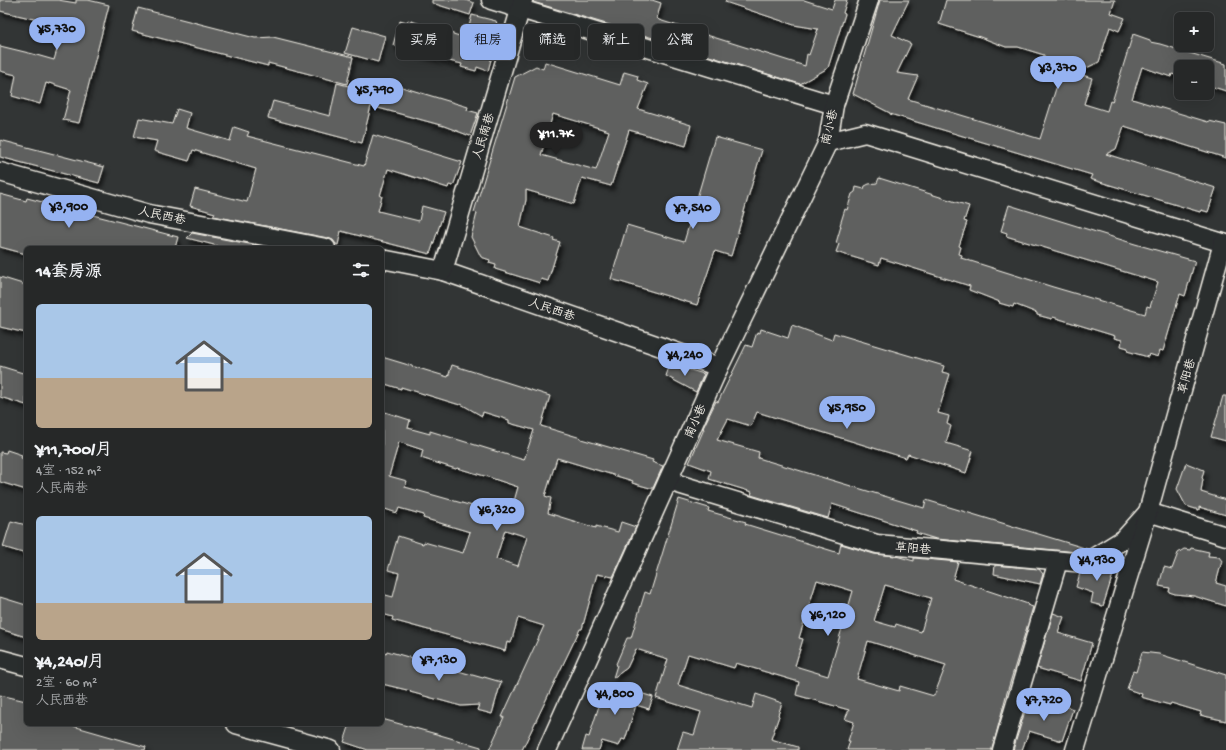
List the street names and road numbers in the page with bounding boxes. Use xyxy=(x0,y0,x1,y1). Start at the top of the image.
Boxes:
street label: 南小巷 xyxy=(819,108,842,147)
street label: 人民南巷 xyxy=(470,111,499,162)
street label: 人民西巷 xyxy=(137,204,187,229)
street label: 人民西巷 xyxy=(526,296,577,325)
street label: 草阳巷 xyxy=(1175,357,1200,396)
street label: 南小巷 xyxy=(682,402,711,441)
street label: 草阳巷 xyxy=(894,540,931,559)

